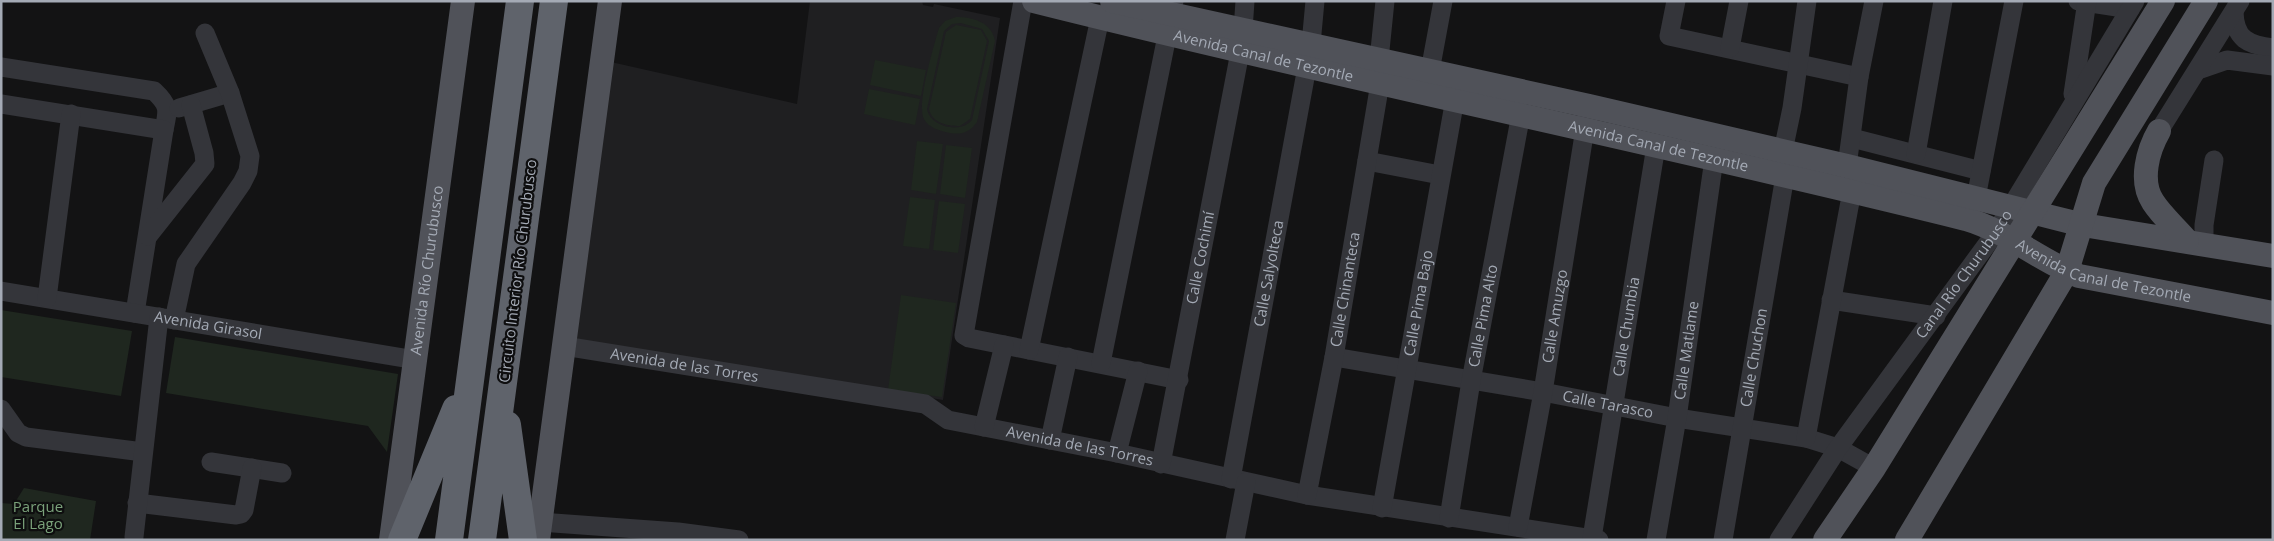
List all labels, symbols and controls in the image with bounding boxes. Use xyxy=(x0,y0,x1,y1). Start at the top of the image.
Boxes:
street label: Avenida Canal de Tezontle xyxy=(1172,25,1356,86)
street label: Avenida Canal de Tezontle xyxy=(1567,115,1750,176)
street label: Circuito Interior Río Churubusco xyxy=(493,158,541,384)
street label: Avenida Río Churubusco xyxy=(405,184,447,356)
street label: Canal Río Churubusco xyxy=(1910,206,2016,342)
street label: Calle Cochimí xyxy=(1181,208,1218,306)
street label: Calle Salyolteca xyxy=(1248,218,1288,328)
street label: Calle Chinanteca xyxy=(1325,230,1364,348)
street label: Avenida Canal de Tezontle xyxy=(2013,233,2193,306)
street label: Calle Pima Bajo xyxy=(1398,248,1437,358)
street label: Calle Pima Alto xyxy=(1463,263,1502,369)
street label: Calle Amuzgo xyxy=(1537,268,1571,364)
street label: Calle Chumbia xyxy=(1608,275,1643,378)
street label: Calle Matlame xyxy=(1669,300,1703,401)
street label: Avenida Girasol xyxy=(153,306,264,343)
street label: Calle Chuchon xyxy=(1735,306,1771,409)
street label: Avenida de las Torres xyxy=(609,343,760,386)
street label: Calle Tarasco xyxy=(1561,385,1655,422)
street label: Avenida de las Torres xyxy=(1005,421,1156,470)
park label: Parque El Lago xyxy=(13,496,63,533)

